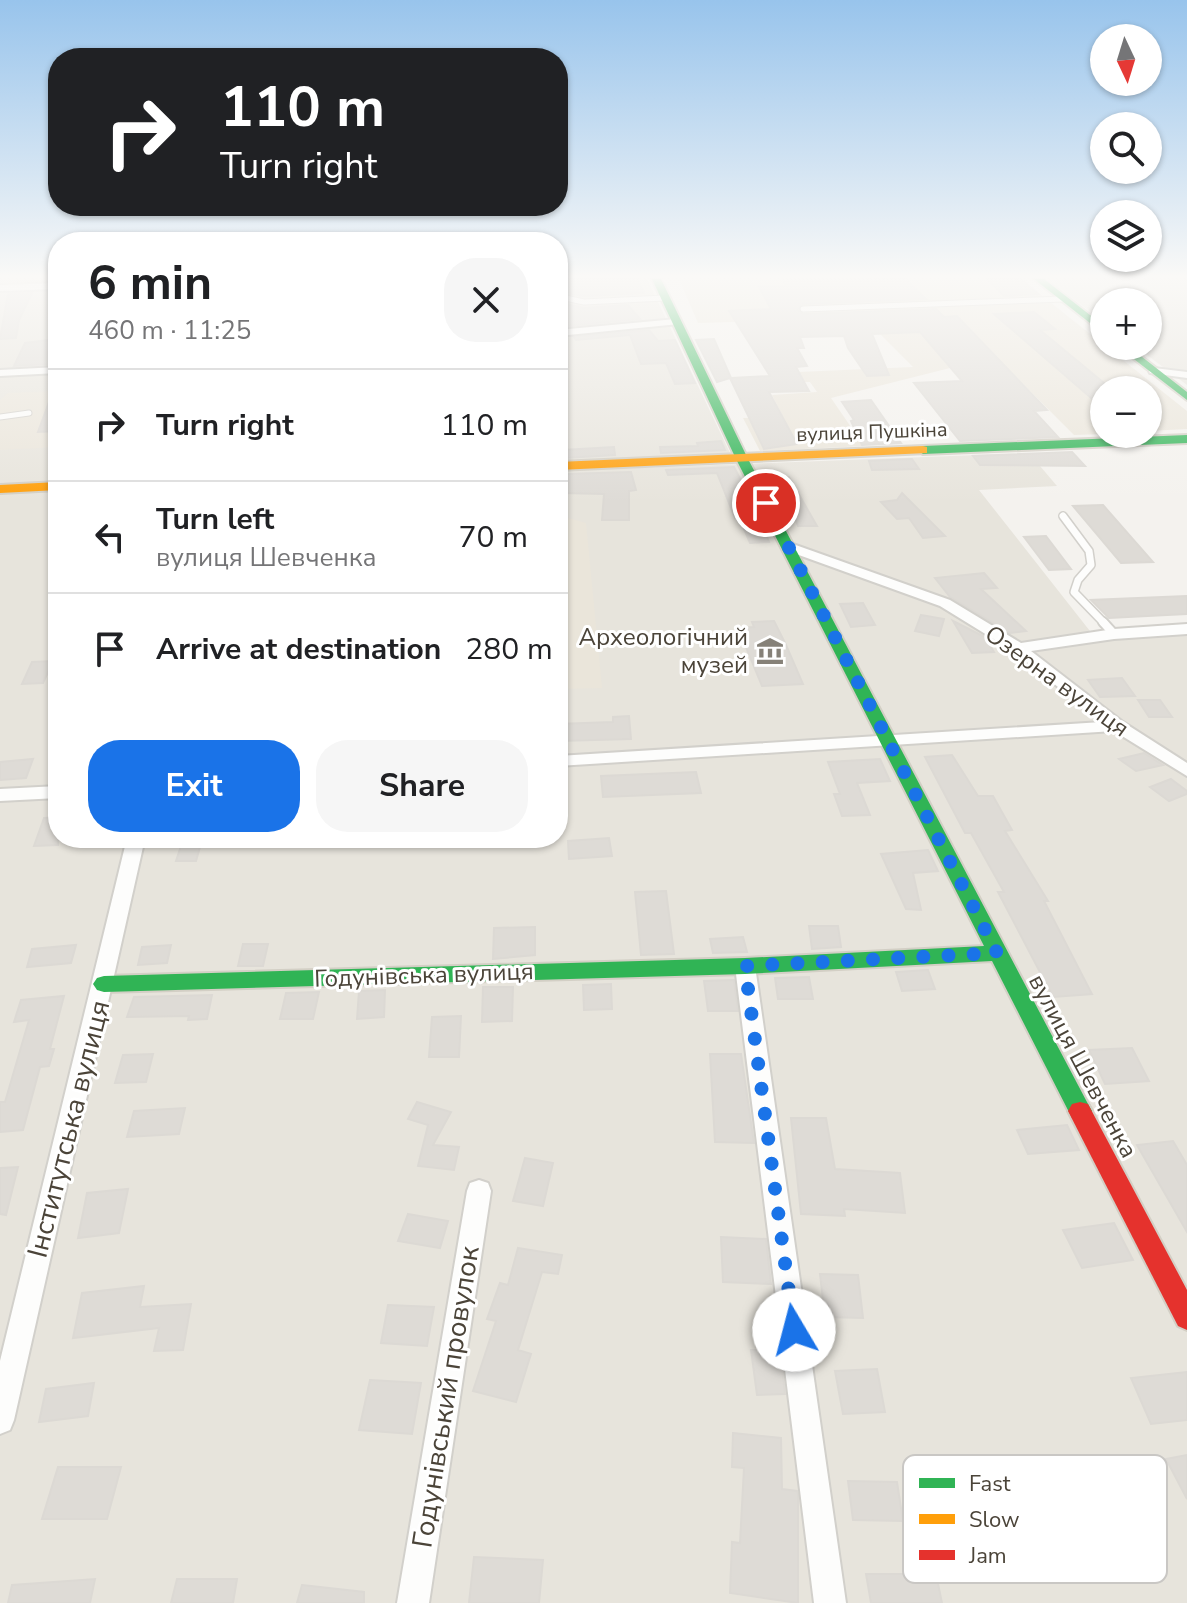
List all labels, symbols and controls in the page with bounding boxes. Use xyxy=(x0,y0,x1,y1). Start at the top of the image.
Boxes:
north arrow xyxy=(1090,24,1162,96)
map controls xyxy=(1090,24,1162,448)
text: 110 m xyxy=(220,69,385,146)
icon: right xyxy=(88,80,192,184)
button: search xyxy=(1090,112,1162,184)
text: Turn right xyxy=(220,142,377,191)
button: layers xyxy=(1090,200,1162,272)
text: 6 min xyxy=(88,250,212,316)
button: close xyxy=(444,258,528,342)
button: + xyxy=(1090,288,1162,360)
text: 460 m · 11:25 xyxy=(88,313,251,348)
button: − xyxy=(1090,376,1162,448)
icon: right xyxy=(88,403,132,447)
text: Turn right xyxy=(156,405,294,446)
text: 110 m xyxy=(441,405,528,446)
street label: вулиця Пушкіна xyxy=(796,416,948,448)
pin xyxy=(732,469,800,537)
icon: arrive xyxy=(744,481,788,525)
text: Turn left xyxy=(156,499,274,540)
icon: left xyxy=(88,515,132,559)
text: 70 m xyxy=(459,517,528,558)
text: вулиця Шевченка xyxy=(156,540,377,575)
street label: Озерна вулиця xyxy=(978,618,1136,744)
place label: Археологічний музей xyxy=(579,621,748,681)
icon: arrive xyxy=(88,627,132,671)
text: Arrive at destination xyxy=(156,629,441,670)
text: 280 m xyxy=(465,629,553,670)
museum icon: Археологічний музей xyxy=(755,636,785,666)
button: Exit xyxy=(88,740,300,832)
button: Share xyxy=(316,740,528,832)
street label: Годунівська вулиця xyxy=(314,955,534,995)
street label: вулиця Шевченка xyxy=(1021,969,1145,1163)
street label: Інститутська вулиця xyxy=(19,996,119,1262)
street label: Годунівський провулок xyxy=(403,1243,489,1551)
position arrow xyxy=(752,1288,836,1372)
legend xyxy=(903,1455,1167,1583)
text: Fast xyxy=(969,1469,1011,1499)
text: Slow xyxy=(969,1505,1020,1535)
text: Jam xyxy=(968,1541,1007,1571)

